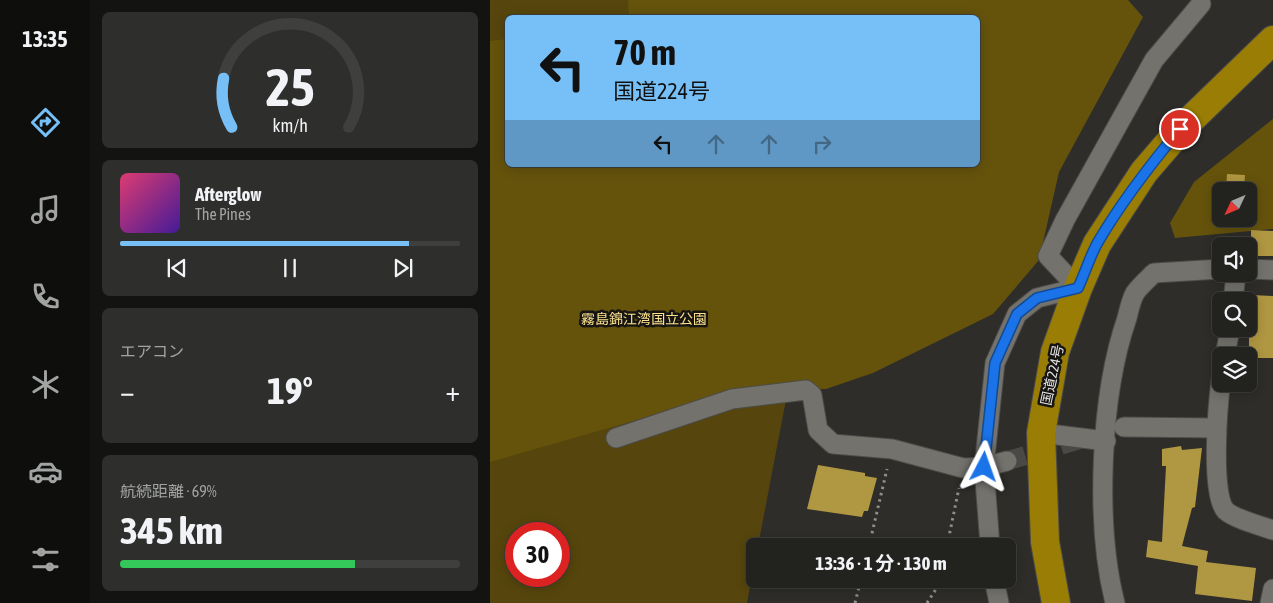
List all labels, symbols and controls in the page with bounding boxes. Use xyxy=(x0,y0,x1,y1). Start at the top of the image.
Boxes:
text: 13:35 xyxy=(22,26,68,52)
text: 70 m xyxy=(613,32,676,72)
icon: left xyxy=(530,35,595,100)
text: 25 xyxy=(266,57,314,117)
text: 国道224号 xyxy=(613,78,710,104)
icon: directions xyxy=(28,105,63,140)
pin xyxy=(1159,108,1201,150)
text: km/h xyxy=(272,115,308,136)
icon: arrive xyxy=(1166,115,1194,143)
icon: left xyxy=(649,130,677,158)
icon: ahead xyxy=(702,130,730,158)
icon: ahead xyxy=(755,130,783,158)
icon: right xyxy=(808,130,836,158)
north arrow xyxy=(1212,182,1258,228)
map controls xyxy=(1212,182,1257,392)
text: Afterglow xyxy=(195,183,262,205)
icon: music xyxy=(28,192,63,227)
text: The Pines xyxy=(195,205,251,223)
button: sound xyxy=(1212,237,1257,282)
icon: previous xyxy=(163,254,191,282)
icon: pause xyxy=(276,254,304,282)
icon: next xyxy=(389,254,417,282)
icon: phone xyxy=(28,279,63,314)
button: search xyxy=(1212,292,1257,337)
park label: 霧島錦江湾国立公園 xyxy=(581,311,707,327)
text: エアコン xyxy=(120,342,184,360)
street label: 国道224号 xyxy=(1038,343,1066,407)
button: layers xyxy=(1212,347,1257,392)
icon: climate xyxy=(28,367,63,402)
text: 19° xyxy=(267,369,313,412)
text: − xyxy=(120,375,135,407)
text: + xyxy=(445,375,460,407)
position arrow xyxy=(957,440,1009,492)
icon: car xyxy=(28,454,63,489)
text: 航続距離 · 69% xyxy=(120,482,217,500)
text: 345 km xyxy=(120,509,223,552)
speed limit sign: 30 xyxy=(505,522,570,587)
icon: filters xyxy=(28,542,63,577)
text: 13:36 · 1 分 · 130 m xyxy=(815,552,947,574)

